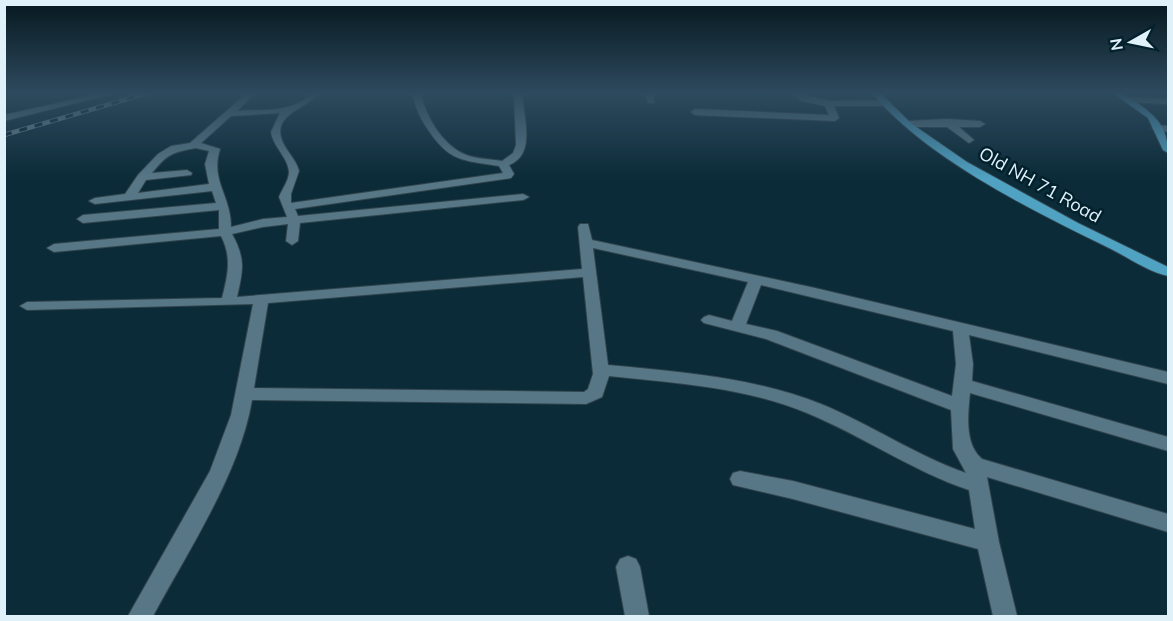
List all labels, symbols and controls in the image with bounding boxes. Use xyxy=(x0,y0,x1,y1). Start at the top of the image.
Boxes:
north arrow xyxy=(1101,12,1161,72)
text: N xyxy=(1105,37,1127,52)
street label: Old NH 71 Road xyxy=(975,142,1105,228)

